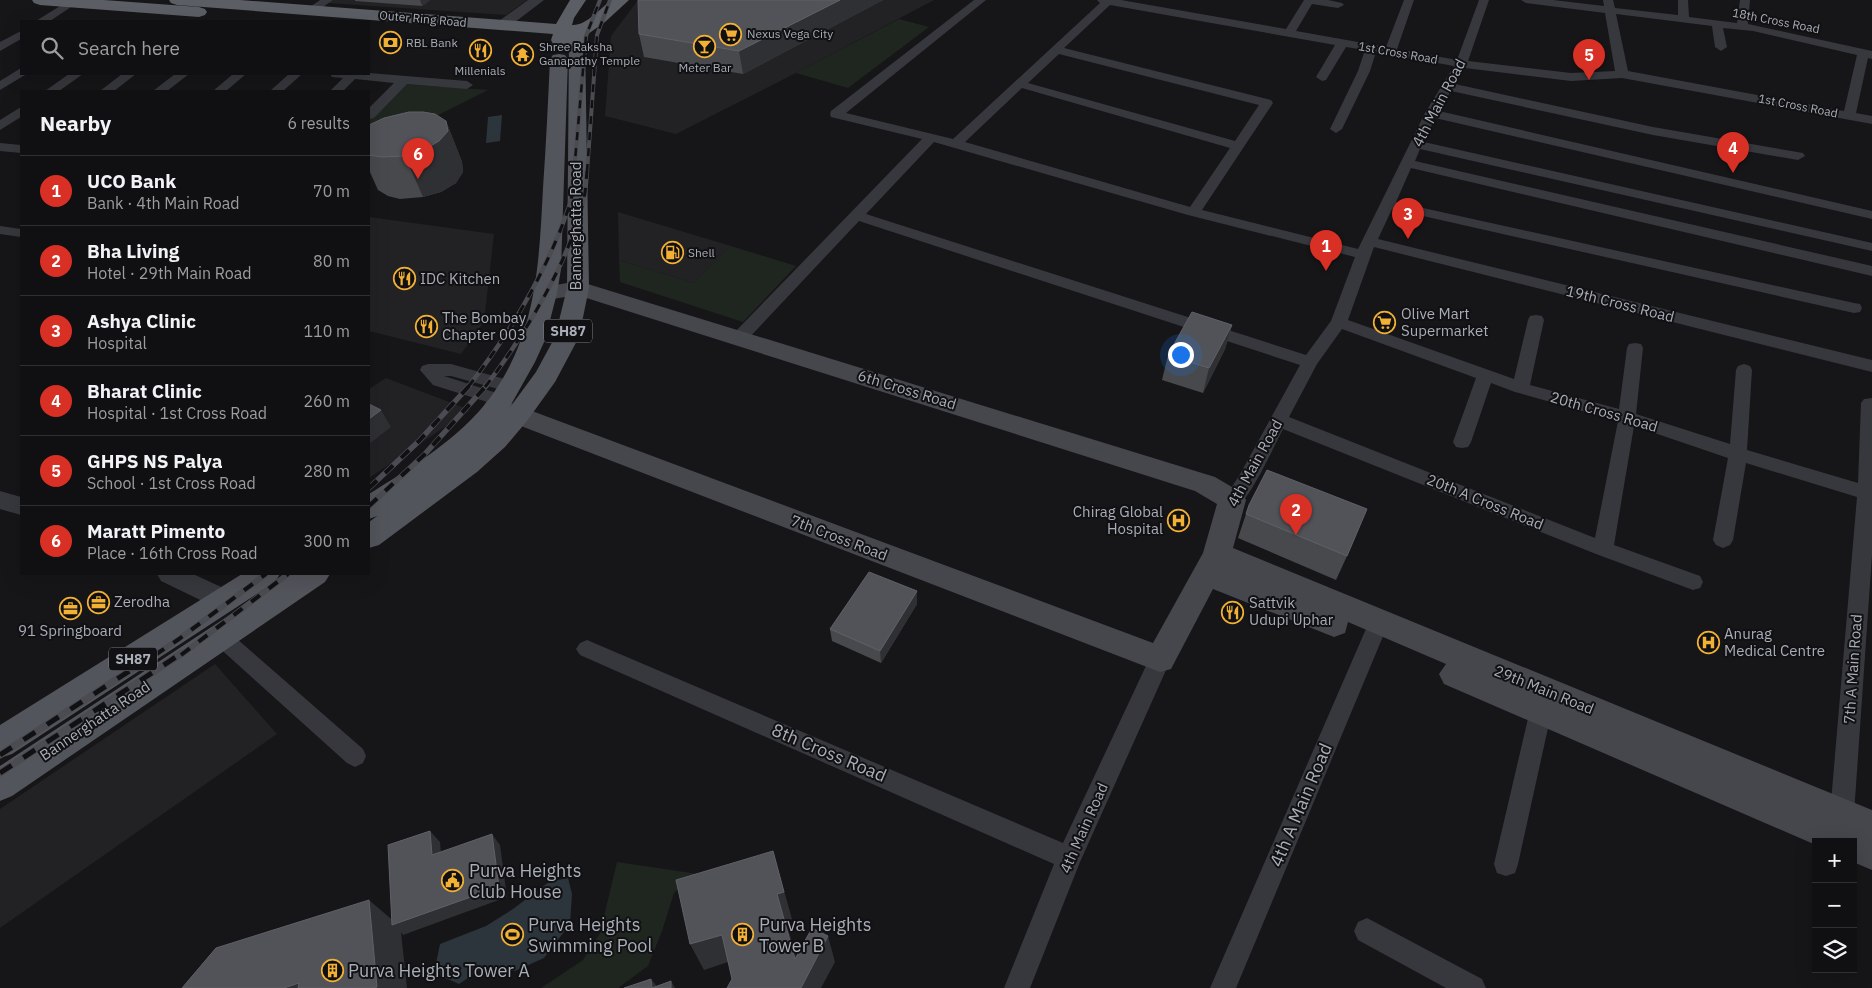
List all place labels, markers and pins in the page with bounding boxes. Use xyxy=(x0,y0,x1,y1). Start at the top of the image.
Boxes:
supermarket icon: Nexus Vega City xyxy=(719,22,743,46)
place label: Nexus Vega City xyxy=(747,26,833,41)
bank icon: RBL Bank xyxy=(378,31,402,55)
place label: RBL Bank xyxy=(406,35,458,50)
bar icon: Meter Bar xyxy=(693,35,717,59)
restaurant icon: Millenials xyxy=(468,38,492,62)
place label: Shree Raksha Ganapathy Temple xyxy=(539,39,640,68)
pin: 5 xyxy=(1573,39,1605,80)
temple icon: Shree Raksha Ganapathy Temple xyxy=(511,42,535,66)
place label: Meter Bar xyxy=(679,60,732,75)
place label: Millenials xyxy=(454,63,506,78)
pin: 4 xyxy=(1717,132,1749,173)
pin: 6 xyxy=(402,138,434,179)
pin: 3 xyxy=(1392,198,1424,239)
pin: 1 xyxy=(1310,230,1342,271)
fuel station icon: Shell xyxy=(660,241,684,265)
place label: Shell xyxy=(688,245,715,260)
restaurant icon: IDC Kitchen xyxy=(392,267,416,291)
place label: IDC Kitchen xyxy=(420,269,500,288)
place label: Olive Mart Supermarket xyxy=(1401,304,1488,340)
place label: The Bombay Chapter 003 xyxy=(442,308,527,344)
supermarket icon: Olive Mart Supermarket xyxy=(1373,311,1397,335)
restaurant icon: The Bombay Chapter 003 xyxy=(414,315,438,339)
pin: 2 xyxy=(1280,494,1312,535)
place label: Chirag Global Hospital xyxy=(1073,502,1163,538)
hospital icon: Chirag Global Hospital xyxy=(1167,509,1191,533)
office icon: Zerodha xyxy=(86,590,110,614)
place label: Zerodha xyxy=(114,592,170,611)
place label: Sattvik Udupi Uphar xyxy=(1249,593,1334,629)
office icon: 91 Springboard xyxy=(58,596,82,620)
restaurant icon: Sattvik Udupi Uphar xyxy=(1221,600,1245,624)
place label: 91 Springboard xyxy=(18,621,122,640)
place label: Anurag Medical Centre xyxy=(1724,624,1825,660)
hospital icon: Anurag Medical Centre xyxy=(1696,631,1720,655)
place label: Purva Heights Club House xyxy=(469,859,581,903)
public building icon: Purva Heights Club House xyxy=(441,869,465,893)
place label: Purva Heights Swimming Pool xyxy=(528,913,652,957)
place label: Purva Heights Tower B xyxy=(759,913,871,957)
sports icon: Purva Heights Swimming Pool xyxy=(500,923,524,947)
building icon: Purva Heights Tower B xyxy=(731,923,755,947)
building icon: Purva Heights Tower A xyxy=(320,959,344,983)
place label: Purva Heights Tower A xyxy=(348,959,530,982)

